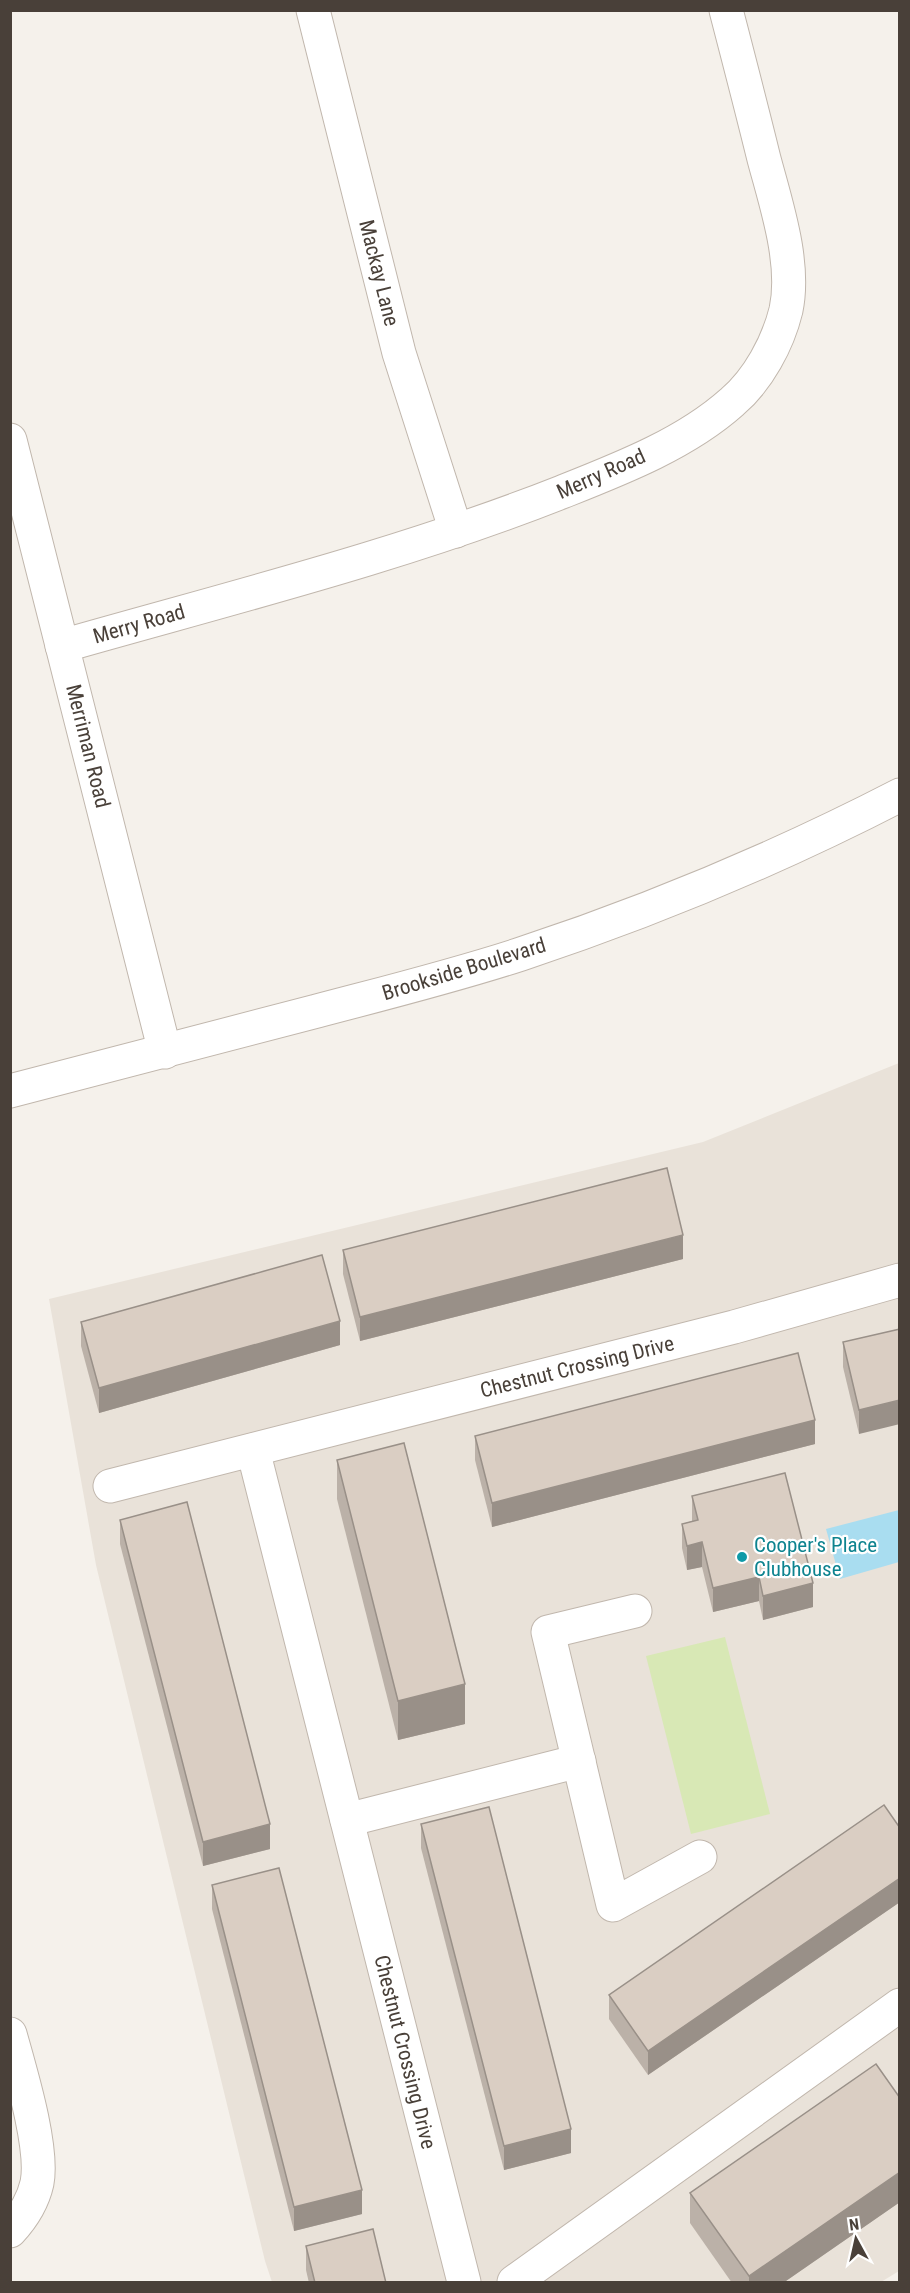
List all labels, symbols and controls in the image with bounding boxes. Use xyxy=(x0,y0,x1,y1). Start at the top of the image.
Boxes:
street label: Mackay Lane xyxy=(354,217,404,329)
street label: Merry Road xyxy=(553,444,649,504)
street label: Merry Road xyxy=(90,599,188,649)
street label: Merriman Road xyxy=(61,682,115,810)
street label: Brookside Boulevard xyxy=(379,933,549,1005)
street label: Chestnut Crossing Drive xyxy=(478,1331,677,1403)
place label: Cooper's Place Clubhouse xyxy=(754,1533,877,1581)
marker: Cooper's Place Clubhouse xyxy=(735,1550,749,1564)
street label: Chestnut Crossing Drive xyxy=(369,1953,441,2152)
north arrow xyxy=(826,2209,886,2269)
text: N xyxy=(848,2215,860,2235)

